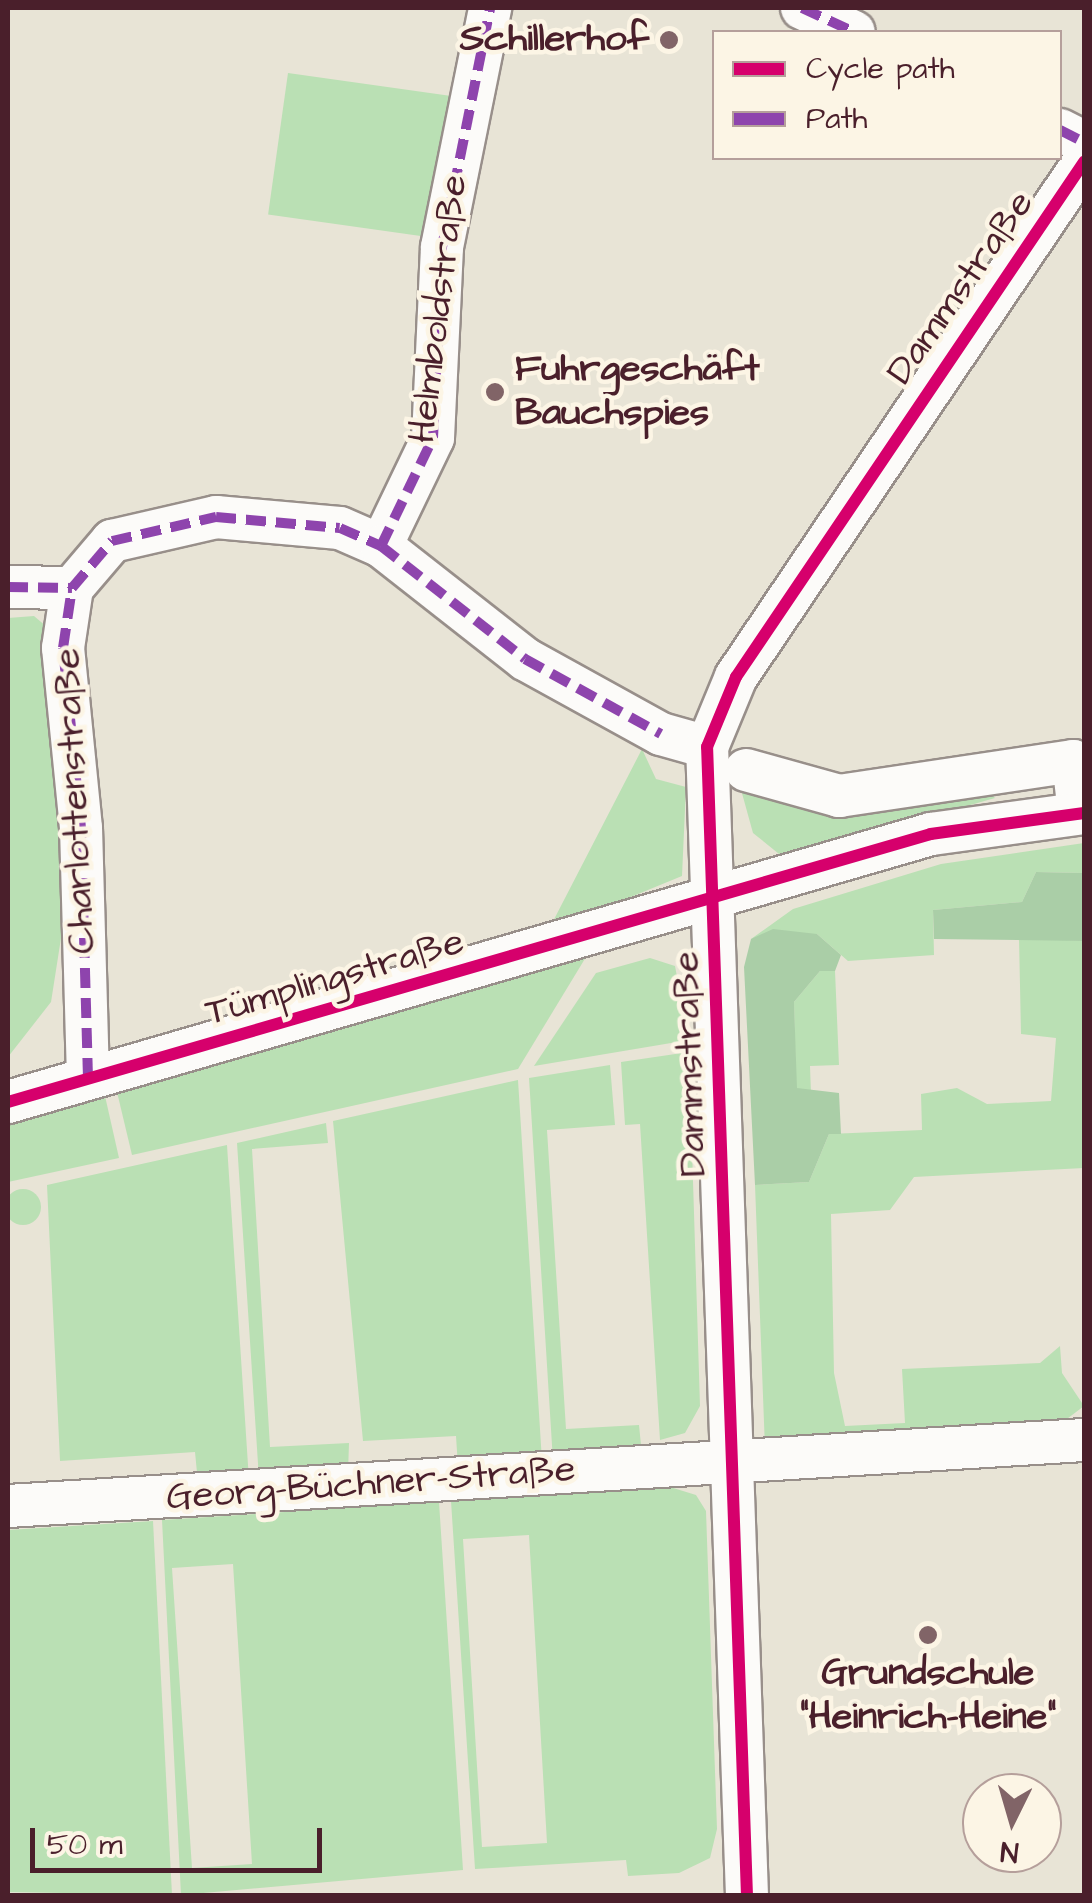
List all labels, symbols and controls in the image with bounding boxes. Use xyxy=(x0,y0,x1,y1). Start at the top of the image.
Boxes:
place label: Schillerhof xyxy=(460,17,649,63)
marker: Schillerhof xyxy=(658,29,680,51)
legend xyxy=(712,30,1062,160)
text: Cycle path xyxy=(806,48,955,90)
text: Path xyxy=(806,98,867,140)
street label: Helmboldstraße xyxy=(400,172,478,446)
street label: Dammstraße xyxy=(878,183,1044,393)
place label: Fuhrgeschäft Bauchspies xyxy=(515,347,760,436)
marker: Fuhrgeschäft Bauchspies xyxy=(484,381,506,403)
street label: Charlottenstraße xyxy=(45,647,107,955)
street label: Tümplingstraße xyxy=(201,919,469,1037)
street label: Dammstraße xyxy=(664,951,718,1177)
street label: Georg-Büchner-Straße xyxy=(165,1447,577,1521)
marker: Grundschule "Heinrich-Heine" xyxy=(917,1624,939,1646)
place label: Grundschule "Heinrich-Heine" xyxy=(800,1651,1056,1740)
north arrow xyxy=(962,1773,1062,1873)
scale bar xyxy=(35,1808,328,1870)
text: 50 m xyxy=(47,1824,123,1866)
text: N xyxy=(999,1831,1020,1872)

